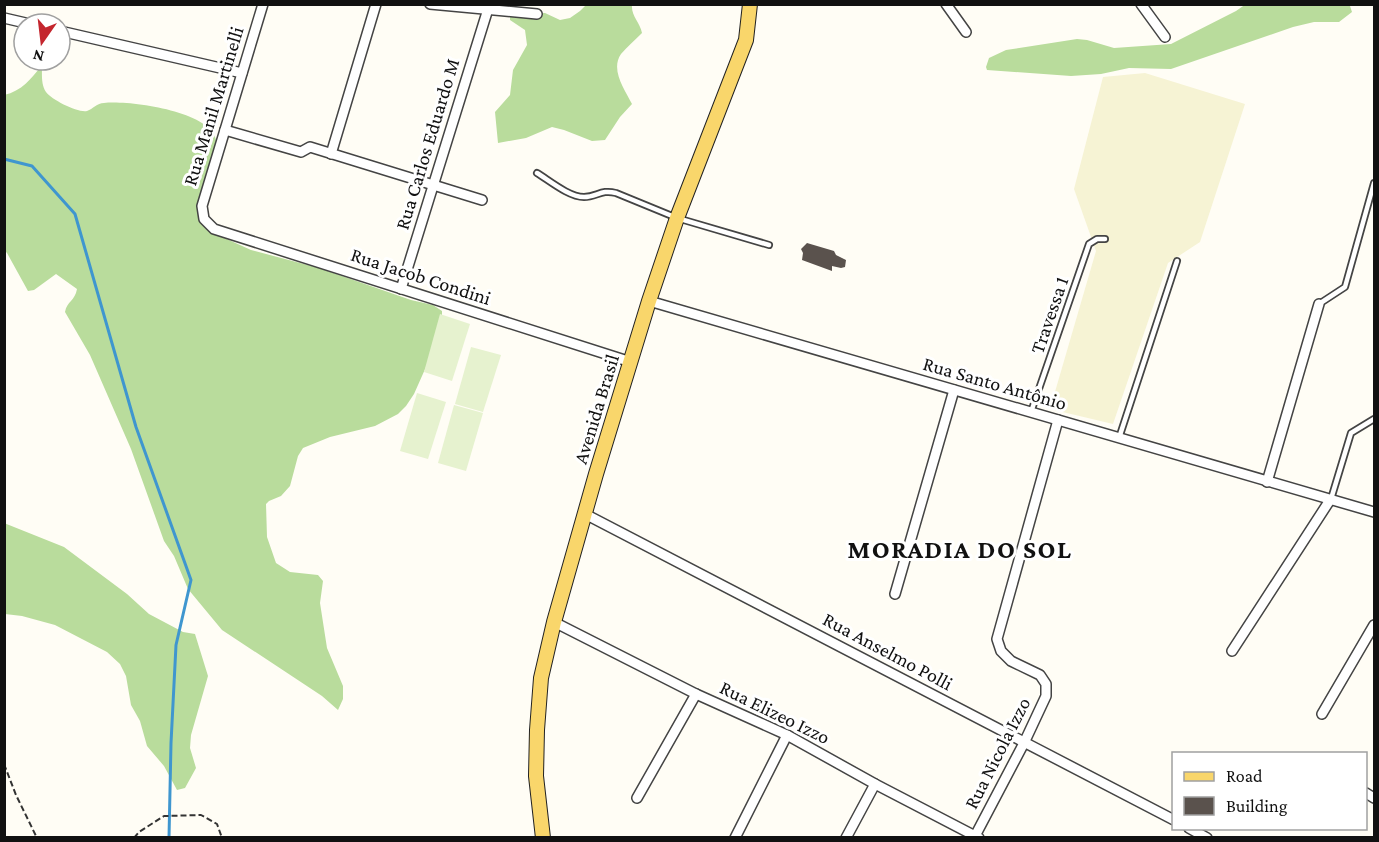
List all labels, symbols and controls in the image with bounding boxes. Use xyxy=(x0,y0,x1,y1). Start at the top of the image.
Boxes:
north arrow xyxy=(12,12,72,72)
street label: Rua Manil Martinelli xyxy=(178,24,248,188)
text: N xyxy=(31,46,46,66)
street label: Rua Carlos Eduardo M xyxy=(390,56,464,232)
street label: Rua Jacob Condini xyxy=(348,243,494,310)
street label: Travessa 1 xyxy=(1026,274,1072,356)
street label: Avenida Brasil xyxy=(569,351,623,467)
street label: Rua Santo Antônio xyxy=(921,352,1069,414)
district label: MORADIA DO SOL xyxy=(848,535,1072,564)
street label: Rua Anselmo Polli xyxy=(819,608,957,694)
street label: Rua Elizeo Izzo xyxy=(716,676,834,748)
street label: Rua Nicola Izzo xyxy=(959,694,1035,812)
legend xyxy=(1172,752,1367,830)
text: Road xyxy=(1226,766,1263,786)
text: Building xyxy=(1226,796,1288,816)

